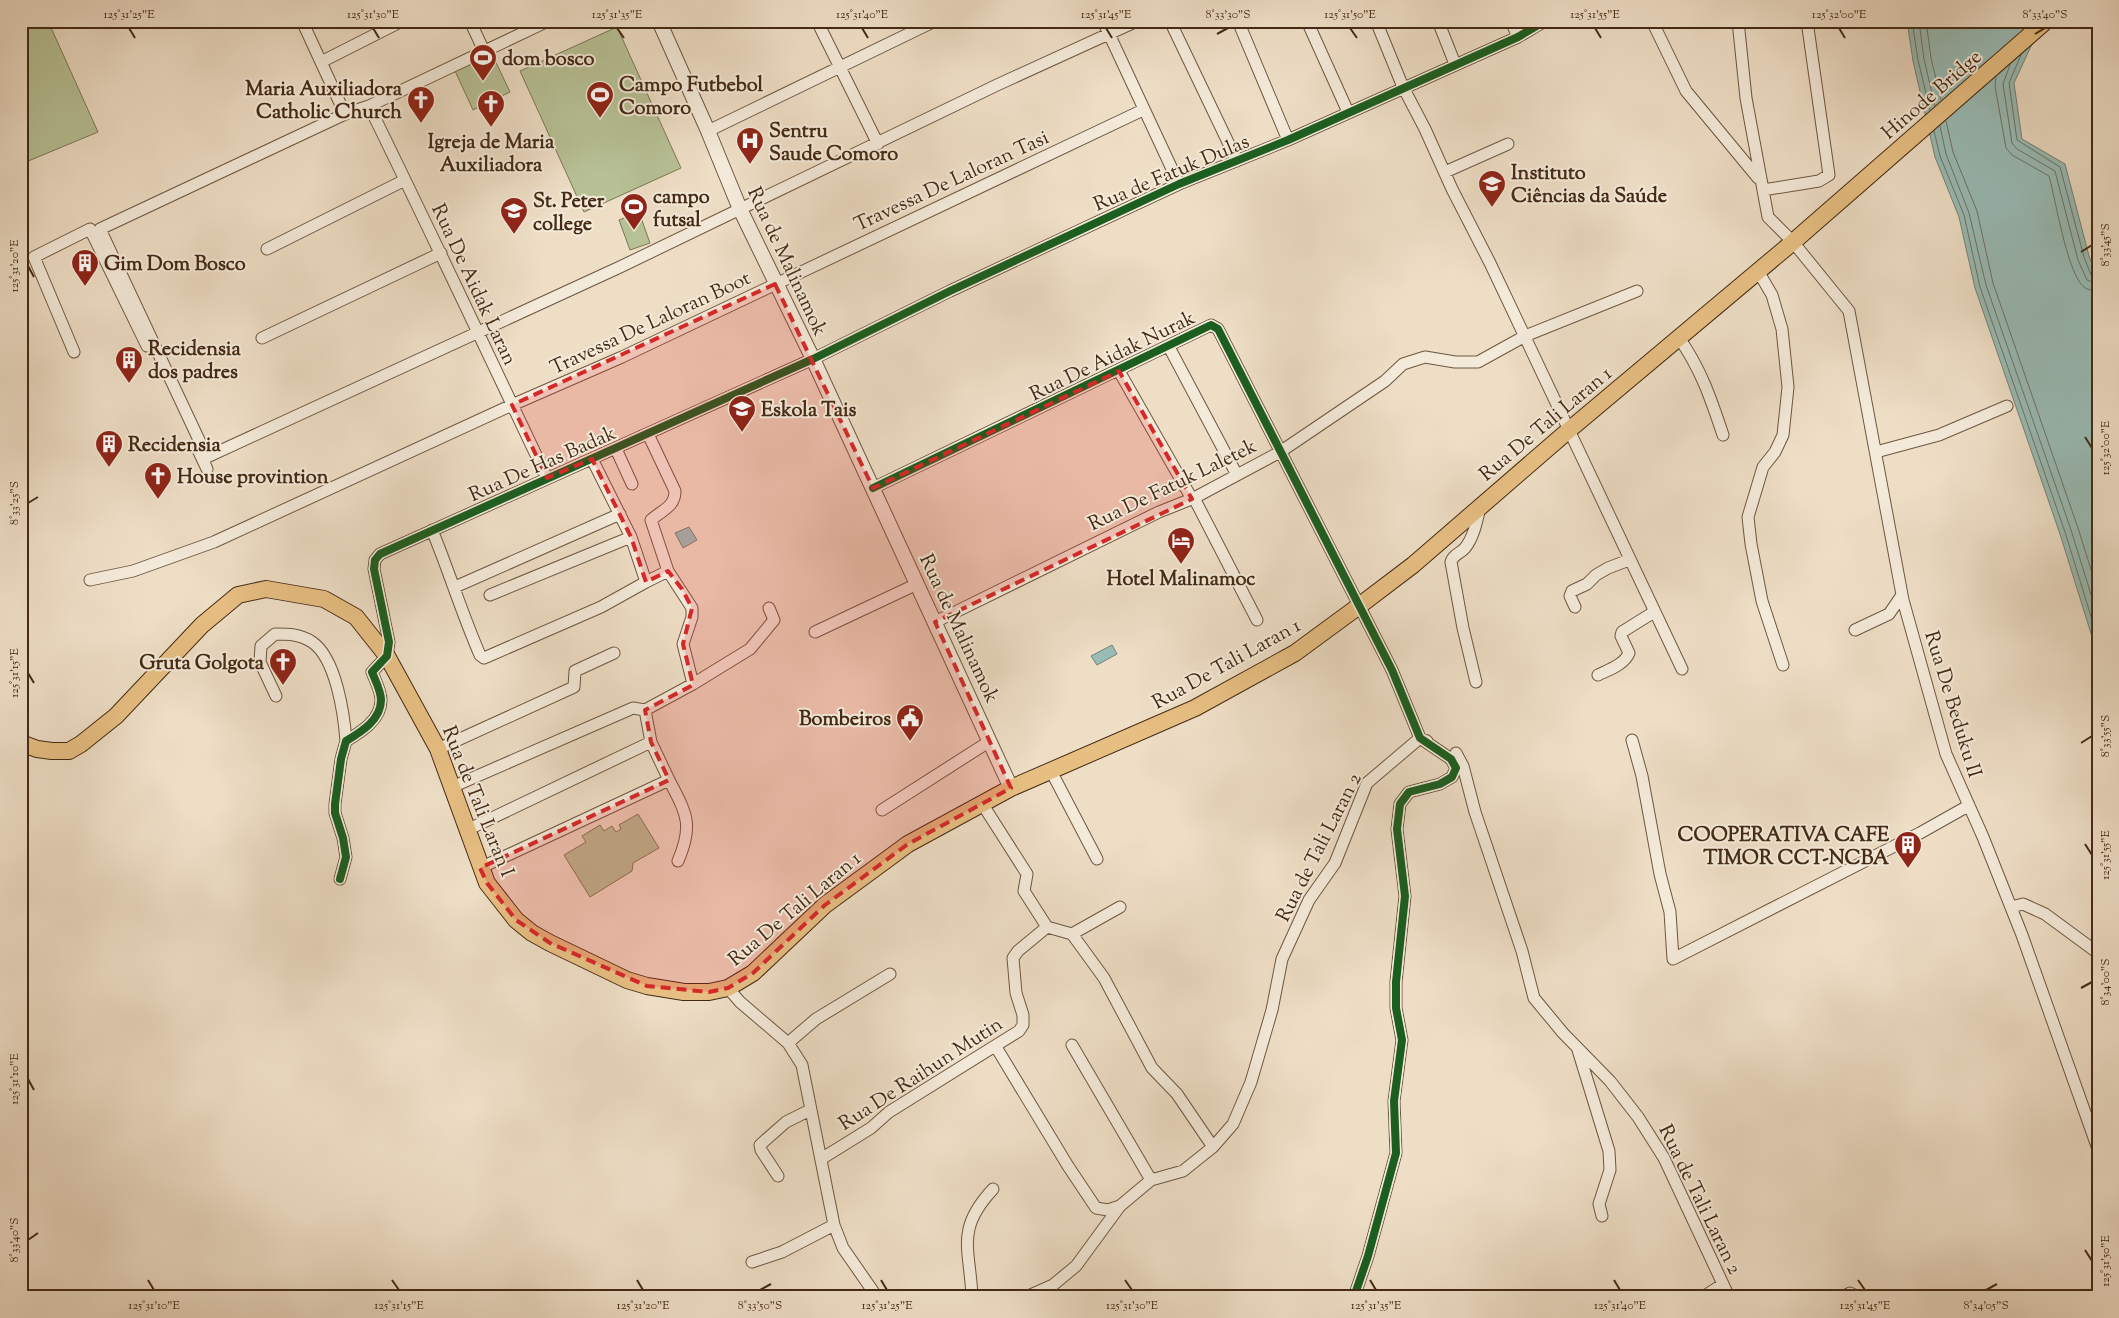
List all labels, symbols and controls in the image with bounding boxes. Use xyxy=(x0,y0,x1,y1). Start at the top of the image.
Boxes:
text: 125°31'25"E xyxy=(103,6,155,24)
text: 125°31'30"E xyxy=(347,6,400,24)
text: 125°31'35"E xyxy=(592,6,643,24)
text: 125°31'40"E xyxy=(836,6,889,24)
text: 125°31'45"E xyxy=(1081,6,1132,24)
text: 8°33'30"S xyxy=(1206,6,1250,24)
text: 125°31'50"E xyxy=(1324,6,1376,24)
text: 125°31'55"E xyxy=(1570,6,1621,24)
text: 125°32'00"E xyxy=(1812,6,1867,24)
text: 8°33'40"S xyxy=(2023,6,2067,24)
sports icon: dom bosco xyxy=(468,43,498,82)
street label: Hinode Bridge xyxy=(1876,44,1989,148)
place label: dom bosco xyxy=(502,46,595,75)
place label: Campo Futbebol Comoro xyxy=(619,72,763,124)
place label: Maria Auxiliadora Catholic Church xyxy=(245,76,403,128)
sports icon: Campo Futbebol Comoro xyxy=(585,80,615,119)
church icon: Maria Auxiliadora Catholic Church xyxy=(406,85,436,124)
church icon: Igreja de Maria Auxiliadora xyxy=(476,89,506,128)
place label: Sentru Saude Comoro xyxy=(769,118,898,170)
street label: Travessa De Laloran Tasi xyxy=(850,124,1055,240)
hospital icon: Sentru Saude Comoro xyxy=(735,126,765,165)
street label: Rua de Fatuk Dulas xyxy=(1090,128,1255,220)
place label: Igreja de Maria Auxiliadora xyxy=(428,129,555,181)
place label: Instituto Ciências da Saúde xyxy=(1511,160,1667,212)
school or university icon: Instituto Ciências da Saúde xyxy=(1477,169,1507,208)
street label: Rua de Malinamok xyxy=(738,183,833,341)
place label: campo futsal xyxy=(653,184,710,236)
place label: St. Peter college xyxy=(533,188,605,240)
sports icon: campo futsal xyxy=(619,192,649,231)
school or university icon: St. Peter college xyxy=(499,196,529,235)
street label: Rua De Aidak Laran xyxy=(423,200,523,371)
text: 8°33'45"S xyxy=(2097,223,2115,267)
text: 125°31'20"E xyxy=(6,239,24,292)
building icon: Gim Dom Bosco xyxy=(70,248,100,287)
place label: Gim Dom Bosco xyxy=(104,251,246,280)
street label: Travessa De Laloran Boot xyxy=(546,265,756,384)
street label: Rua De Aidak Nurak xyxy=(1026,305,1201,410)
place label: Recidensia dos padres xyxy=(148,336,241,388)
building icon: Recidensia dos padres xyxy=(114,345,144,384)
street label: Rua De Tali Laran 1 xyxy=(1474,360,1620,489)
school or university icon: Eskola Tais xyxy=(727,394,757,433)
place label: Eskola Tais xyxy=(761,397,857,426)
street label: Rua De Has Badak xyxy=(465,420,621,511)
text: 125°32'00"E xyxy=(2097,420,2115,475)
building icon: Recidensia xyxy=(94,429,124,468)
place label: Recidensia xyxy=(128,432,221,461)
street label: Rua De Fatuk Laletek xyxy=(1084,433,1262,540)
church icon: House provintion xyxy=(143,461,173,500)
place label: House provintion xyxy=(177,464,329,493)
text: 8°33'25"S xyxy=(6,481,24,525)
hotel icon: Hotel Malinamoc xyxy=(1166,526,1196,565)
street label: Rua de Malinamok xyxy=(910,550,1005,708)
place label: Hotel Malinamoc xyxy=(1107,566,1255,595)
street label: Rua De Tali Laran 1 xyxy=(1148,612,1307,718)
street label: Rua De Beduku II xyxy=(1915,628,1988,782)
text: 125°31'15"E xyxy=(6,647,24,698)
church icon: Gruta Golgota xyxy=(268,647,298,686)
place label: Gruta Golgota xyxy=(139,650,265,679)
public building icon: Bombeiros xyxy=(895,703,925,742)
place label: Bombeiros xyxy=(799,706,891,735)
text: 8°33'55"S xyxy=(2097,715,2115,757)
street label: Rua de Tali Laran I xyxy=(433,722,520,882)
street label: Rua de Tali Laran 2 xyxy=(1270,769,1370,928)
place label: COOPERATIVA CAFE TIMOR CCT-NCBA xyxy=(1677,822,1890,874)
text: 125°31'55"E xyxy=(2097,829,2115,880)
building icon: COOPERATIVA CAFE TIMOR CCT-NCBA xyxy=(1893,830,1923,869)
street label: Rua De Tali Laran 1 xyxy=(723,845,869,974)
text: 8°34'00"S xyxy=(2097,958,2115,1006)
street label: Rua De Raihun Mutin xyxy=(834,1011,1009,1139)
text: 125°31'10"E xyxy=(6,1053,24,1105)
street label: Rua de Tali Laran 2 xyxy=(1650,1120,1748,1280)
text: 8°33'40"S xyxy=(6,1218,24,1262)
text: 125°31'50"E xyxy=(2097,1235,2115,1287)
text: 125°31'10"E xyxy=(128,1297,180,1315)
text: 125°31'15"E xyxy=(374,1297,425,1315)
text: 125°31'20"E xyxy=(617,1297,670,1315)
text: 8°33'50"S xyxy=(738,1297,782,1315)
text: 125°31'25"E xyxy=(861,1297,913,1315)
text: 125°31'30"E xyxy=(1106,1297,1159,1315)
text: 125°31'35"E xyxy=(1351,1297,1402,1315)
text: 125°31'40"E xyxy=(1594,1297,1647,1315)
text: 125°31'45"E xyxy=(1840,1297,1891,1315)
text: 8°34'05"S xyxy=(1963,1297,2009,1315)

